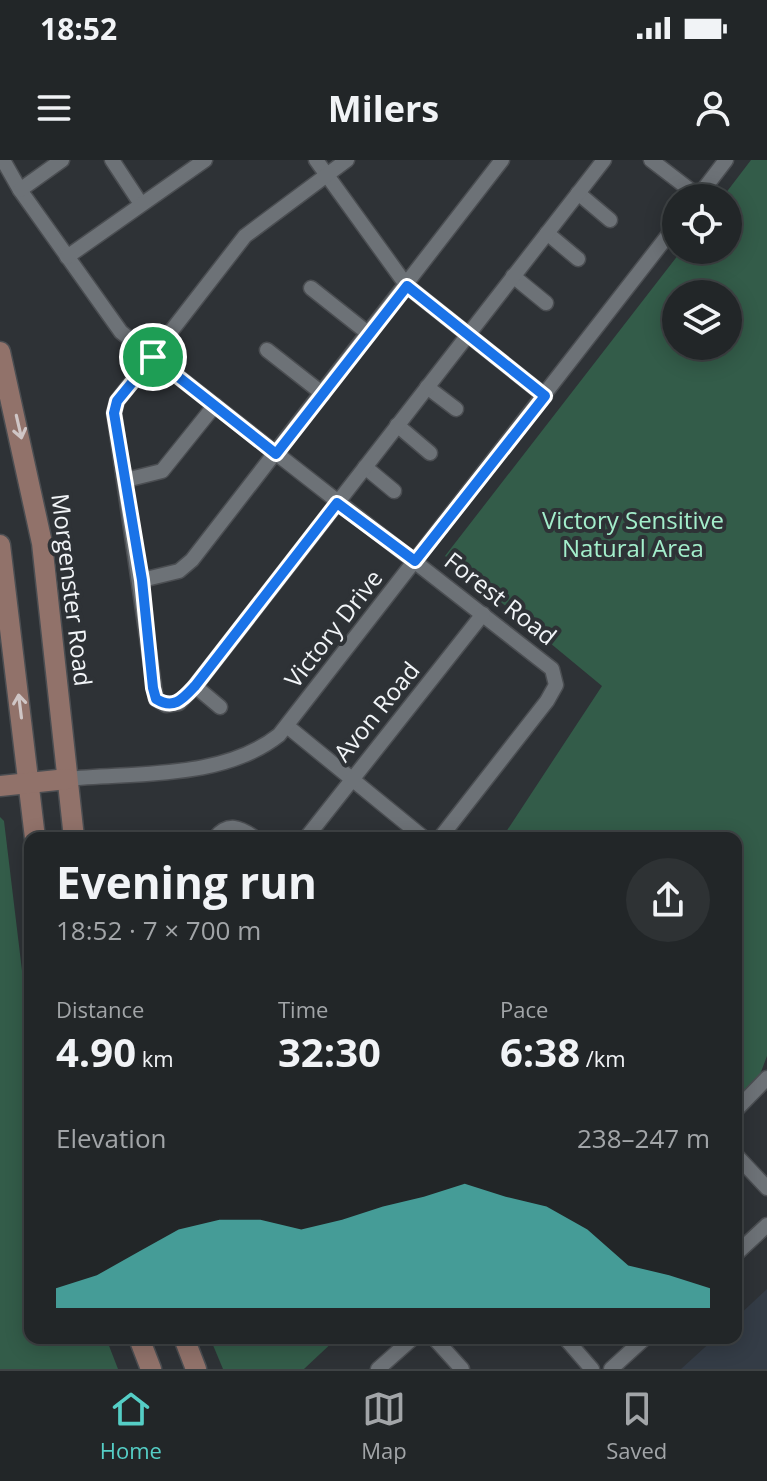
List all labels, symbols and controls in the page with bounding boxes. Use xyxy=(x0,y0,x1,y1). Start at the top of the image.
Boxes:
text: 18:52 xyxy=(40,8,117,49)
text: Milers xyxy=(328,84,439,133)
icon: menu xyxy=(32,86,76,130)
icon: person xyxy=(691,86,735,130)
map controls xyxy=(662,184,742,360)
button: locate xyxy=(662,184,742,264)
button: layers xyxy=(662,280,742,360)
pin xyxy=(119,323,187,391)
icon: arrive xyxy=(131,335,175,379)
one-way arrow xyxy=(12,414,27,440)
street label: Morgenster Road xyxy=(44,492,101,688)
park label: Victory Sensitive Natural Area xyxy=(542,503,724,564)
street label: Forest Road xyxy=(438,544,564,652)
street label: Victory Drive xyxy=(276,562,389,694)
street label: Avon Road xyxy=(325,654,426,768)
one-way arrow xyxy=(12,694,27,719)
text: Evening run xyxy=(56,852,317,912)
button: share xyxy=(626,858,710,942)
text: 18:52 · 7 × 700 m xyxy=(56,912,261,948)
text: Distance xyxy=(56,994,144,1024)
text: Time xyxy=(278,994,328,1024)
text: Pace xyxy=(500,994,548,1024)
text: 4.90 xyxy=(56,1024,136,1079)
text: 32:30 xyxy=(278,1024,381,1079)
text: 6:38 xyxy=(500,1024,580,1079)
text: km xyxy=(136,1043,174,1073)
text: /km xyxy=(580,1043,626,1073)
text: Elevation xyxy=(56,1120,166,1156)
text: 238–247 m xyxy=(577,1120,710,1156)
tab: Home xyxy=(100,1387,162,1465)
tab: Map xyxy=(361,1387,407,1465)
tab: Saved xyxy=(606,1387,667,1465)

